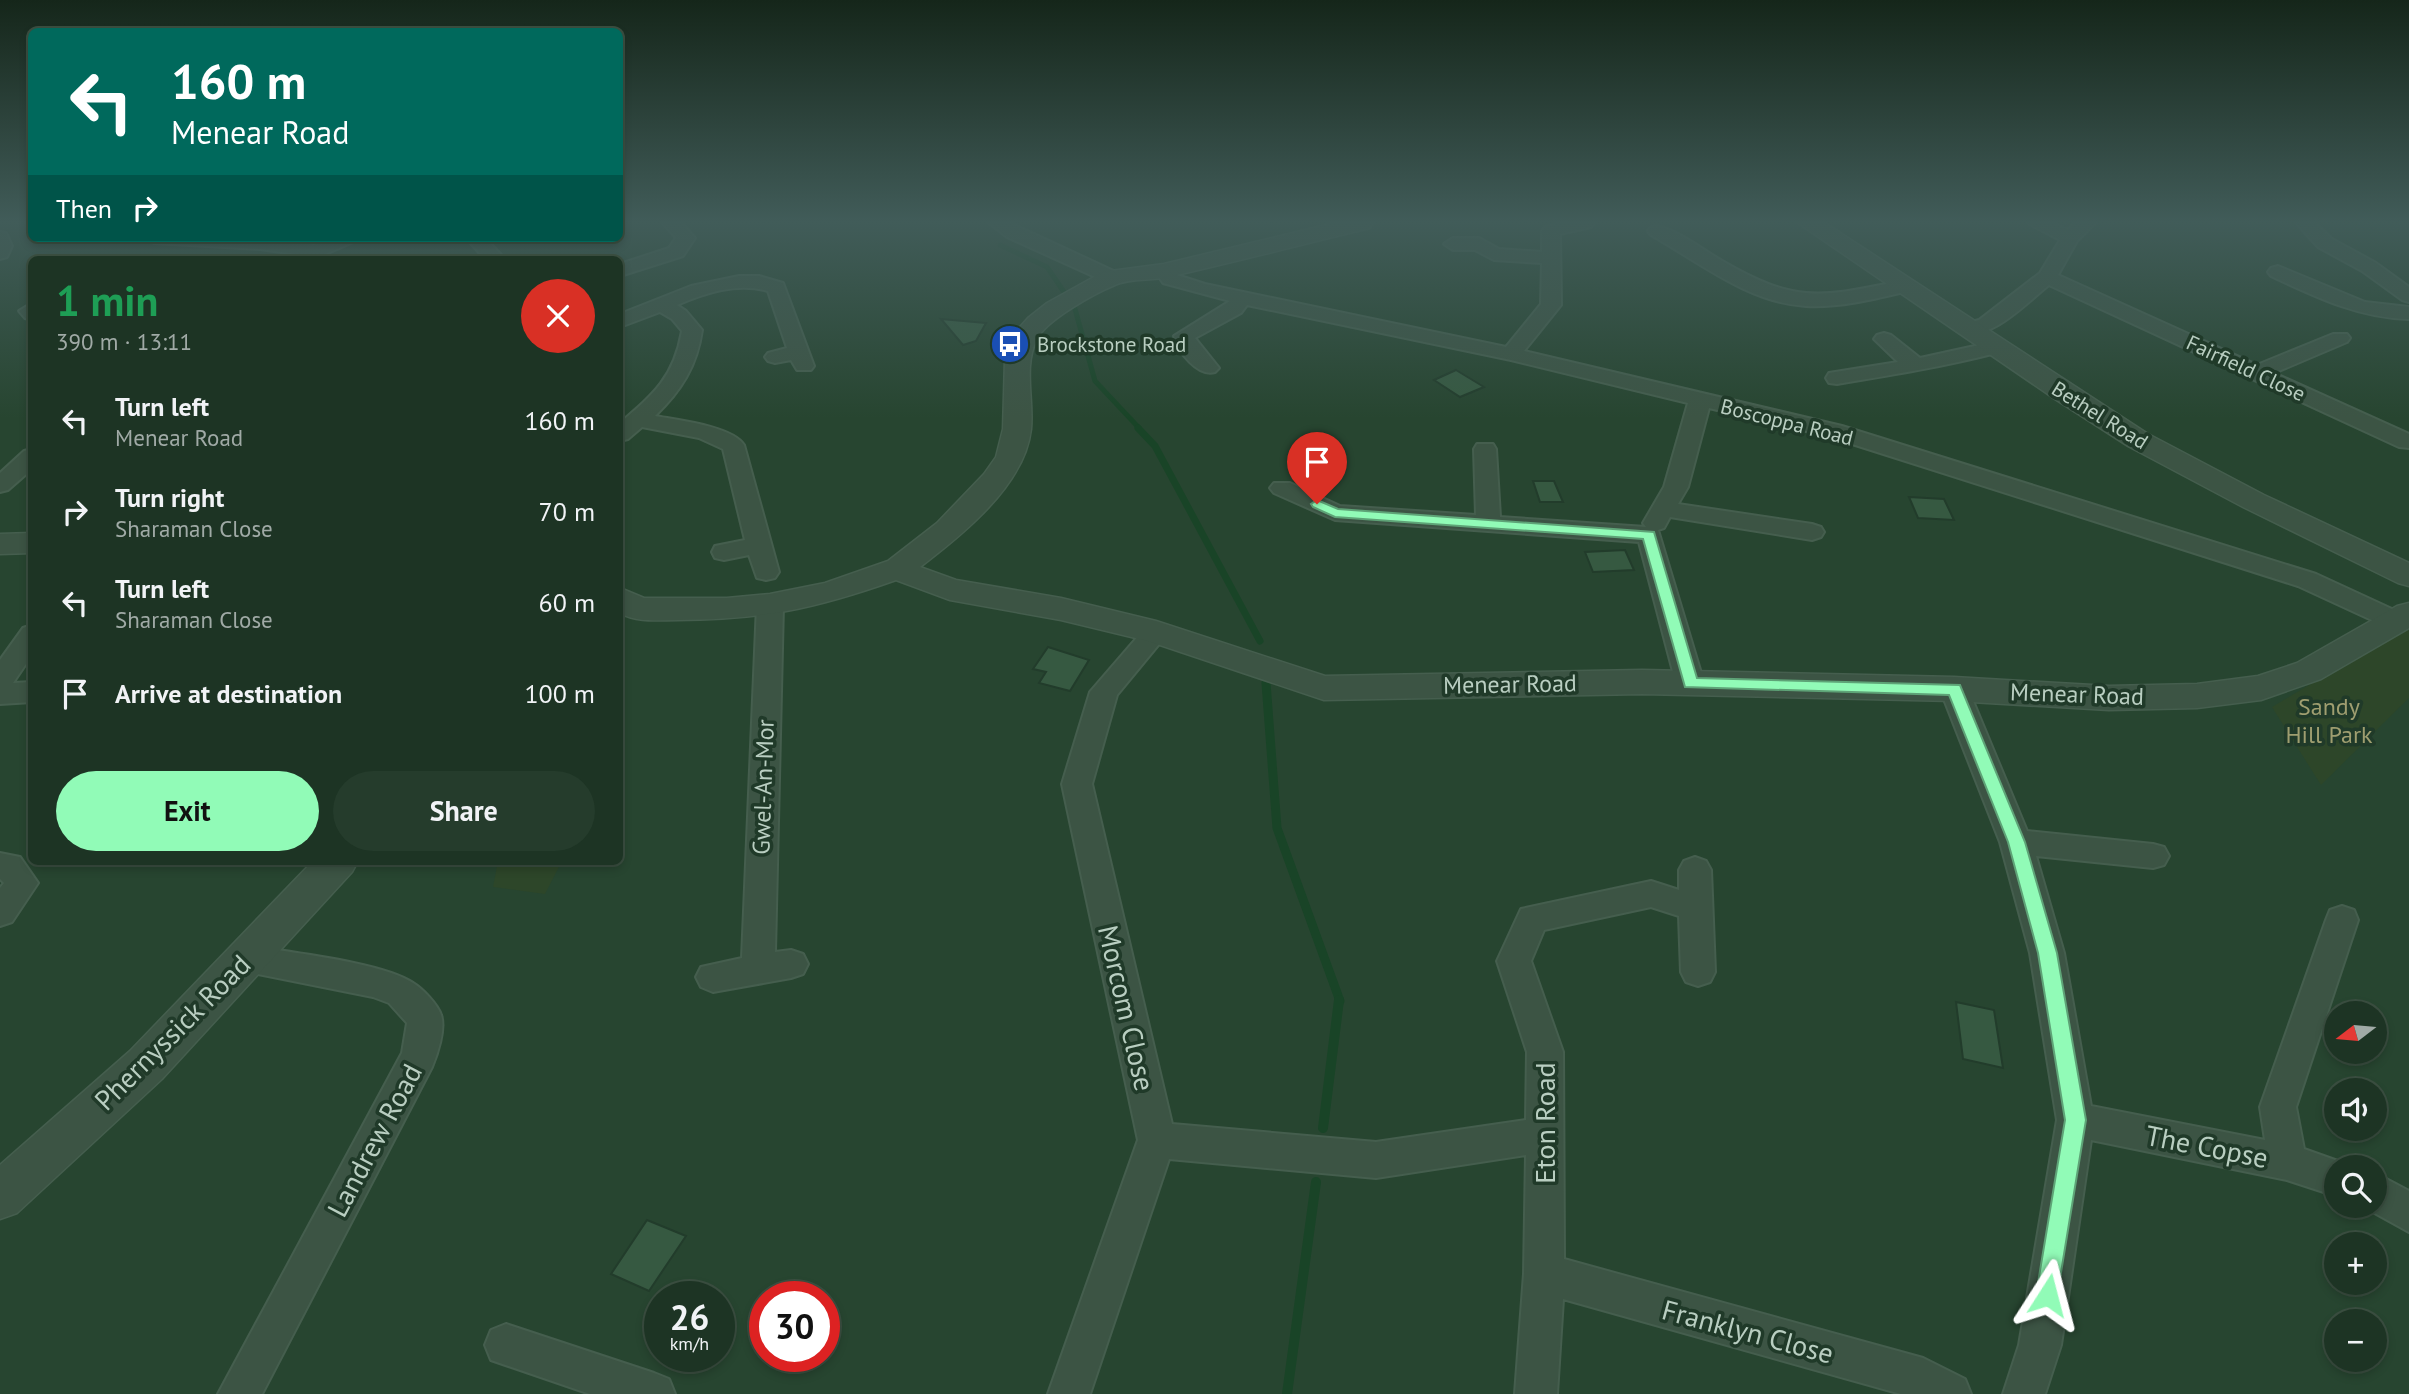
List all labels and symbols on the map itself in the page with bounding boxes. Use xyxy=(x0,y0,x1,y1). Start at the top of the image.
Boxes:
bus stop icon: Brockstone Road xyxy=(989,323,1031,365)
street label: Fairfield Close xyxy=(2182,329,2310,407)
place label: Brockstone Road xyxy=(1037,331,1186,358)
street label: Bethel Road xyxy=(2047,375,2153,455)
street label: Boscoppa Road xyxy=(1718,392,1856,452)
pin xyxy=(1287,432,1347,504)
street label: Menear Road xyxy=(1443,667,1577,701)
street label: Menear Road xyxy=(2010,676,2144,712)
park label: Sandy Hill Park xyxy=(2285,691,2373,750)
street label: Gwel-An-Mor xyxy=(745,719,781,855)
street label: Morcom Close xyxy=(1090,921,1164,1095)
street label: Phernyssick Road xyxy=(86,946,258,1118)
north arrow xyxy=(2324,1001,2387,1064)
street label: Landrew Road xyxy=(318,1057,430,1223)
street label: Eton Road xyxy=(1526,1062,1563,1184)
street label: The Copse xyxy=(2143,1116,2271,1176)
position arrow xyxy=(2011,1258,2085,1332)
speed limit sign: 30 xyxy=(749,1281,840,1372)
street label: Franklyn Close xyxy=(1658,1290,1838,1372)

